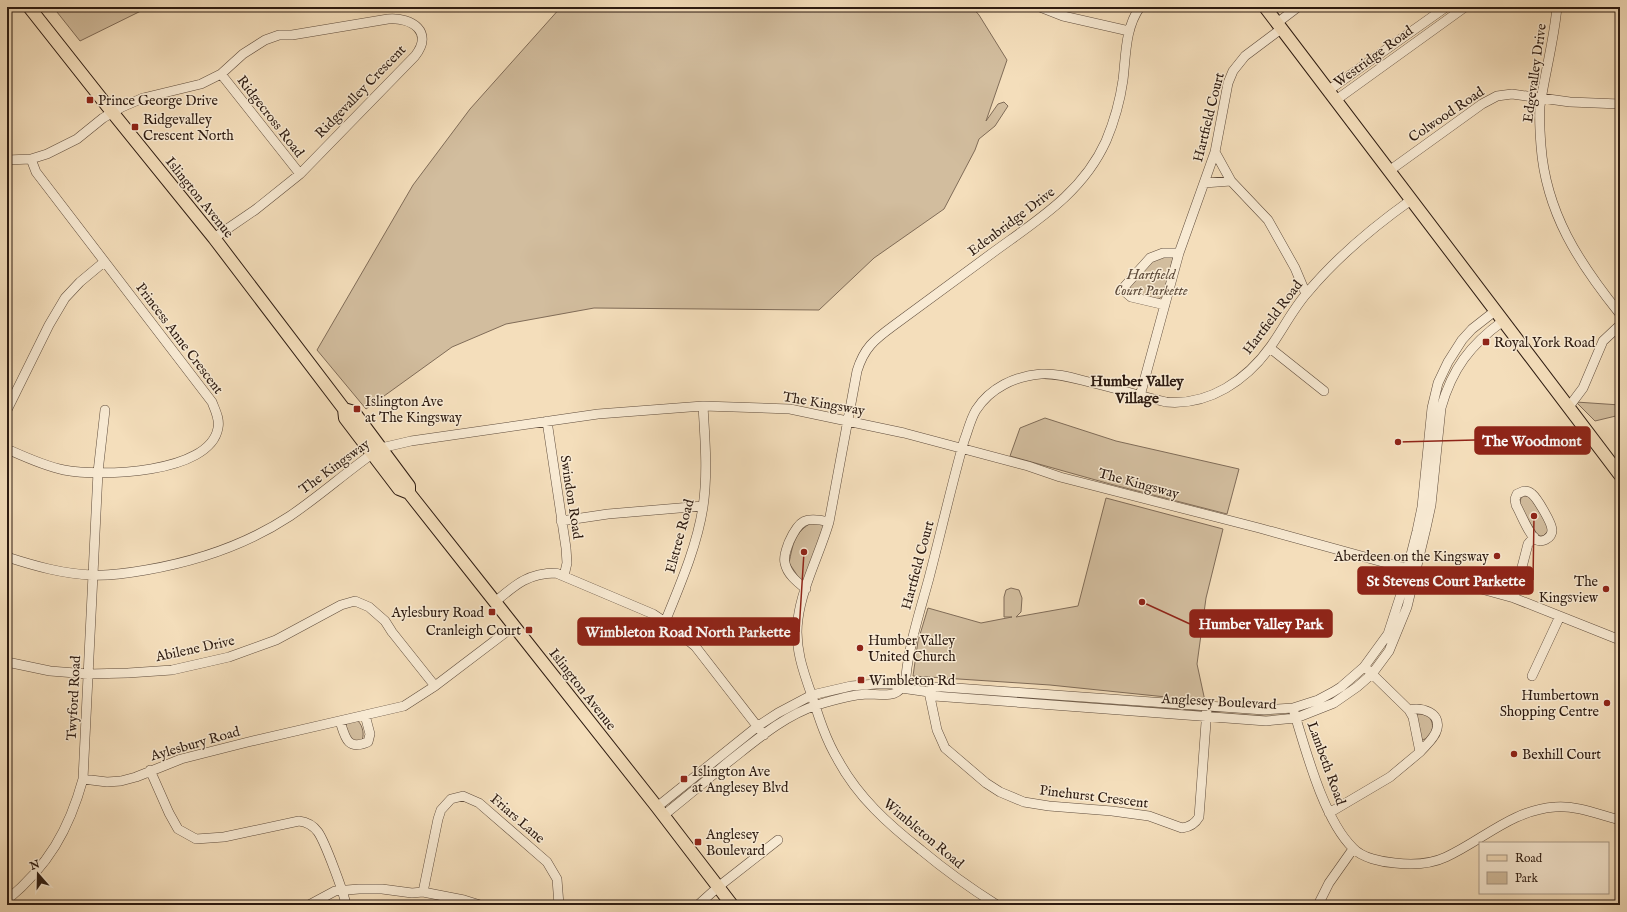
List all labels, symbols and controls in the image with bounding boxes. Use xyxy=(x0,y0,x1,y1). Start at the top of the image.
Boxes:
street label: Westridge Road xyxy=(1330,22,1417,92)
street label: Edgevalley Drive xyxy=(1519,22,1551,124)
street label: Ridgevalley Crescent xyxy=(312,41,410,142)
street label: Hartfield Court xyxy=(1189,70,1229,164)
street label: Ridgecross Road xyxy=(233,72,308,162)
street label: Colwood Road xyxy=(1405,83,1488,147)
place label: Prince George Drive xyxy=(98,92,218,110)
marker: Prince George Drive xyxy=(85,95,95,105)
place label: Ridgevalley Crescent North xyxy=(143,111,234,145)
marker: Ridgevalley Crescent North xyxy=(130,122,140,132)
street label: Islington Avenue xyxy=(161,153,238,242)
street label: Edenbridge Drive xyxy=(964,183,1059,260)
park label: Hartfield Court Parkette xyxy=(1114,266,1188,300)
street label: Hartfield Road xyxy=(1239,276,1307,358)
street label: Princess Anne Crescent xyxy=(131,279,227,398)
place label: Royal York Road xyxy=(1494,334,1596,352)
marker: Royal York Road xyxy=(1481,337,1491,347)
district label: Humber Valley Village xyxy=(1090,372,1184,408)
street label: The Kingsway xyxy=(781,388,866,420)
place label: Islington Ave at The Kingsway xyxy=(365,393,462,427)
marker: Islington Ave at The Kingsway xyxy=(352,404,362,414)
callout: The Woodmont xyxy=(1475,427,1590,454)
text: The Woodmont xyxy=(1481,432,1583,451)
street label: The Kingsway xyxy=(296,435,374,498)
street label: Swindon Road xyxy=(556,454,587,541)
street label: The Kingsway xyxy=(1096,465,1181,503)
street label: Elstree Road xyxy=(661,497,699,575)
street label: Hartfield Court xyxy=(897,518,939,612)
place label: Aberdeen on the Kingsway xyxy=(1333,548,1489,566)
marker: Aberdeen on the Kingsway xyxy=(1492,551,1502,561)
callout: St Stevens Court Parkette xyxy=(1358,567,1533,594)
text: St Stevens Court Parkette xyxy=(1367,572,1526,591)
place label: The Kingsview xyxy=(1539,573,1599,607)
marker: The Kingsview xyxy=(1601,584,1611,594)
place label: Aylesbury Road xyxy=(391,604,485,622)
marker: Aylesbury Road xyxy=(487,607,497,617)
callout: Humber Valley Park xyxy=(1190,610,1332,637)
text: Humber Valley Park xyxy=(1198,615,1325,634)
callout: Wimbleton Road North Parkette xyxy=(578,618,799,645)
place label: Cranleigh Court xyxy=(426,622,521,640)
text: Wimbleton Road North Parkette xyxy=(584,623,791,642)
marker: Cranleigh Court xyxy=(524,625,534,635)
street label: Abilene Drive xyxy=(153,632,237,666)
place label: Humber Valley United Church xyxy=(868,632,956,666)
marker: Humber Valley United Church xyxy=(855,643,865,653)
street label: Islington Avenue xyxy=(545,645,620,735)
street label: Twyford Road xyxy=(63,655,85,741)
place label: Wimbleton Rd xyxy=(869,672,956,690)
marker: Wimbleton Rd xyxy=(856,675,866,685)
place label: Humbertown Shopping Centre xyxy=(1500,687,1600,721)
street label: Anglesey Boulevard xyxy=(1160,690,1277,714)
marker: Humbertown Shopping Centre xyxy=(1602,698,1612,708)
street label: Lambeth Road xyxy=(1303,719,1350,808)
street label: Aylesbury Road xyxy=(147,722,243,766)
place label: Bexhill Court xyxy=(1522,746,1601,764)
marker: Bexhill Court xyxy=(1509,749,1519,759)
place label: Islington Ave at Anglesey Blvd xyxy=(692,763,789,797)
marker: Islington Ave at Anglesey Blvd xyxy=(679,774,689,784)
street label: Pinehurst Crescent xyxy=(1039,781,1149,813)
street label: Friars Lane xyxy=(486,790,549,848)
street label: Wimbleton Road xyxy=(879,795,968,873)
place label: Anglesey Boulevard xyxy=(705,826,766,860)
marker: Anglesey Boulevard xyxy=(693,837,703,847)
legend xyxy=(1479,842,1609,894)
text: Road xyxy=(1515,851,1543,866)
north arrow xyxy=(18,854,58,894)
text: N xyxy=(27,857,42,874)
text: Park xyxy=(1515,871,1538,886)

